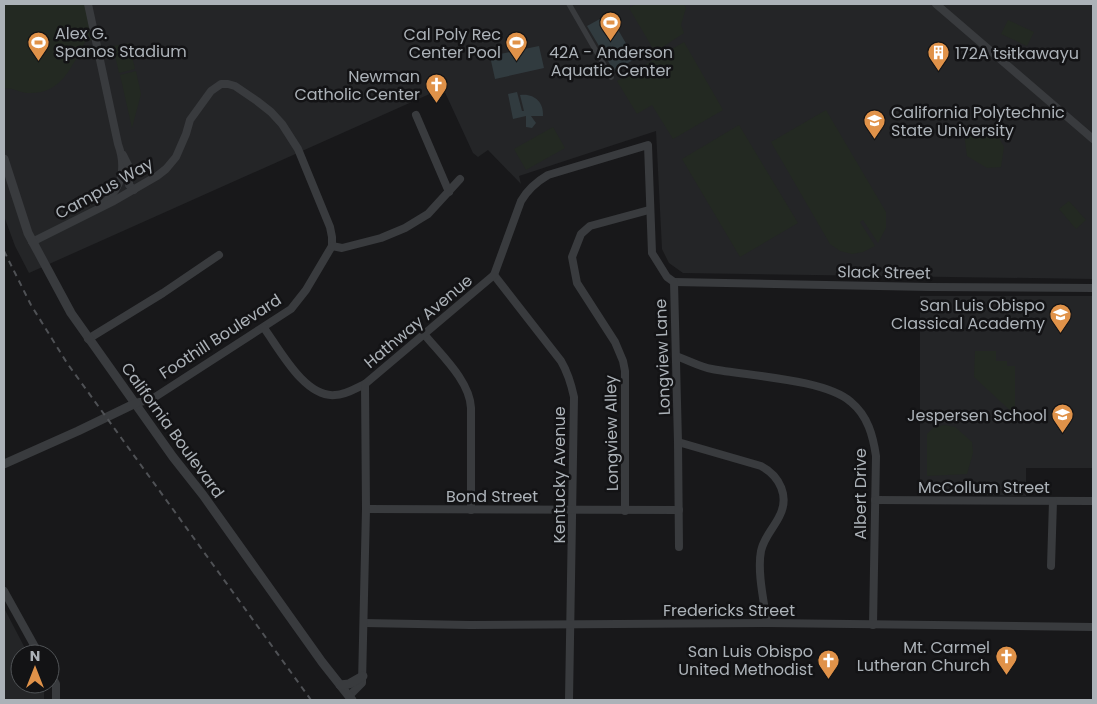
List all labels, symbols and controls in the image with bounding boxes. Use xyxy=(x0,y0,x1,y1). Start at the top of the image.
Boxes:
sports icon: 42A - Anderson Aquatic Center xyxy=(599,11,623,42)
place label: Alex G. Spanos Stadium xyxy=(55,22,187,63)
place label: Cal Poly Rec Center Pool xyxy=(404,23,501,64)
sports icon: Alex G. Spanos Stadium xyxy=(27,30,51,61)
sports icon: Cal Poly Rec Center Pool xyxy=(505,31,529,62)
place label: 42A - Anderson Aquatic Center xyxy=(549,41,673,82)
building icon: 172A tsɨtkawayu xyxy=(927,41,951,72)
place label: 172A tsɨtkawayu xyxy=(955,42,1079,65)
place label: Newman Catholic Center xyxy=(294,65,420,106)
church icon: Newman Catholic Center xyxy=(424,73,448,104)
place label: California Polytechnic State University xyxy=(891,101,1065,142)
school or university icon: California Polytechnic State University xyxy=(863,109,887,140)
street label: Campus Way xyxy=(51,152,157,225)
street label: Slack Street xyxy=(837,260,931,285)
street label: Hathway Avenue xyxy=(359,269,478,374)
street label: Foothill Boulevard xyxy=(155,288,286,385)
place label: San Luis Obispo Classical Academy xyxy=(891,294,1045,335)
street label: Longview Lane xyxy=(649,298,676,416)
school or university icon: San Luis Obispo Classical Academy xyxy=(1049,302,1073,333)
street label: California Boulevard xyxy=(116,358,230,503)
street label: Longview Alley xyxy=(599,375,624,491)
school or university icon: Jespersen School xyxy=(1051,403,1075,434)
place label: Jespersen School xyxy=(907,404,1047,427)
street label: Kentucky Avenue xyxy=(548,406,571,544)
street label: Albert Drive xyxy=(849,448,872,540)
street label: McCollum Street xyxy=(918,476,1050,499)
street label: Bond Street xyxy=(446,485,538,508)
street label: Fredericks Street xyxy=(663,599,795,622)
place label: Mt. Carmel Lutheran Church xyxy=(857,636,990,677)
place label: San Luis Obispo United Methodist xyxy=(678,640,813,681)
north arrow xyxy=(10,644,60,694)
church icon: Mt. Carmel Lutheran Church xyxy=(994,644,1018,675)
text: N xyxy=(30,646,40,666)
church icon: San Luis Obispo United Methodist xyxy=(817,648,841,679)

